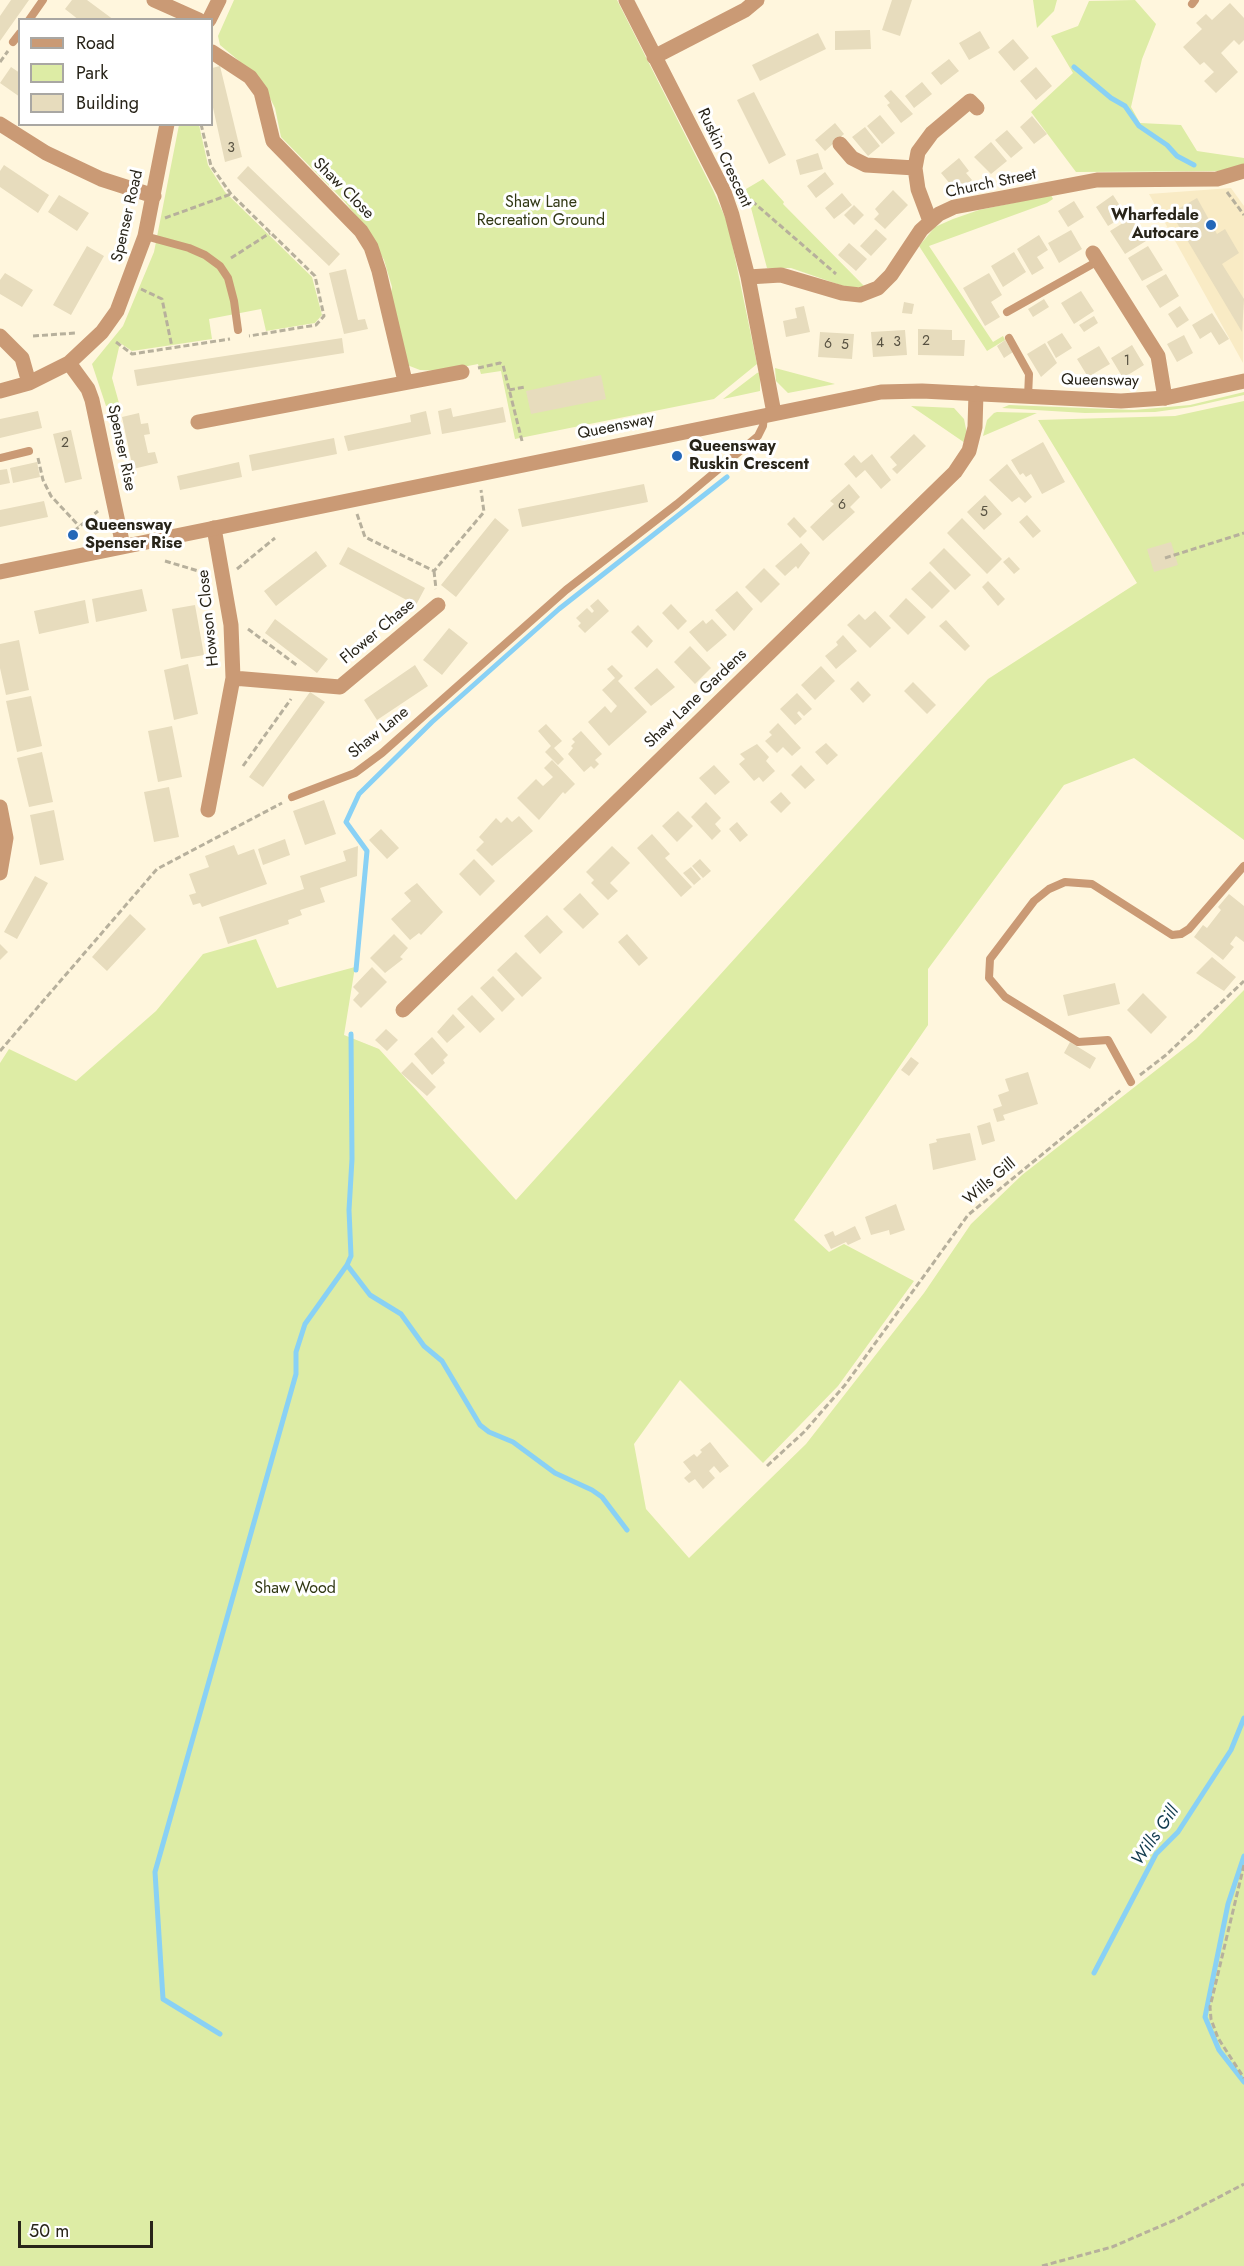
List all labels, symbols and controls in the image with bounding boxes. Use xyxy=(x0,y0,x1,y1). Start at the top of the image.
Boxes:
legend xyxy=(18,18,213,126)
text: Road xyxy=(76,30,115,56)
text: Park xyxy=(76,60,108,86)
text: Building xyxy=(76,90,139,116)
street label: Ruskin Crescent xyxy=(693,105,755,211)
house number: 3 xyxy=(227,141,235,157)
street label: Shaw Close xyxy=(308,154,378,224)
street label: Church Street xyxy=(944,165,1038,203)
street label: Spenser Road xyxy=(108,168,148,264)
park label: Shaw Lane Recreation Ground xyxy=(477,193,605,231)
place label: Wharfedale Autocare xyxy=(1111,206,1199,244)
marker: Wharfedale Autocare xyxy=(1204,218,1218,232)
house number: 2 xyxy=(922,334,930,350)
house number: 3 xyxy=(893,335,901,351)
house number: 4 xyxy=(876,336,884,352)
house number: 6 xyxy=(824,337,832,353)
house number: 5 xyxy=(841,338,849,354)
house number: 1 xyxy=(1124,354,1130,370)
street label: Queensway xyxy=(1061,371,1139,391)
street label: Spenser Rise xyxy=(103,403,139,493)
street label: Queensway xyxy=(576,410,656,444)
house number: 2 xyxy=(61,436,69,452)
place label: Queensway Ruskin Crescent xyxy=(689,437,809,475)
marker: Queensway Ruskin Crescent xyxy=(670,449,684,463)
house number: 6 xyxy=(838,498,846,514)
house number: 5 xyxy=(980,505,988,521)
place label: Queensway Spenser Rise xyxy=(85,516,182,554)
marker: Queensway Spenser Rise xyxy=(66,528,80,542)
street label: Howson Close xyxy=(194,569,224,667)
street label: Flower Chase xyxy=(337,595,419,669)
street label: Shaw Lane Gardens xyxy=(641,645,751,753)
street label: Shaw Lane xyxy=(345,703,413,763)
street label: Wills Gill xyxy=(960,1155,1020,1209)
park label: Shaw Wood xyxy=(254,1579,336,1599)
water label: Wills Gill xyxy=(1128,1802,1184,1870)
scale bar xyxy=(21,2209,156,2247)
text: 50 m xyxy=(29,2218,69,2244)

